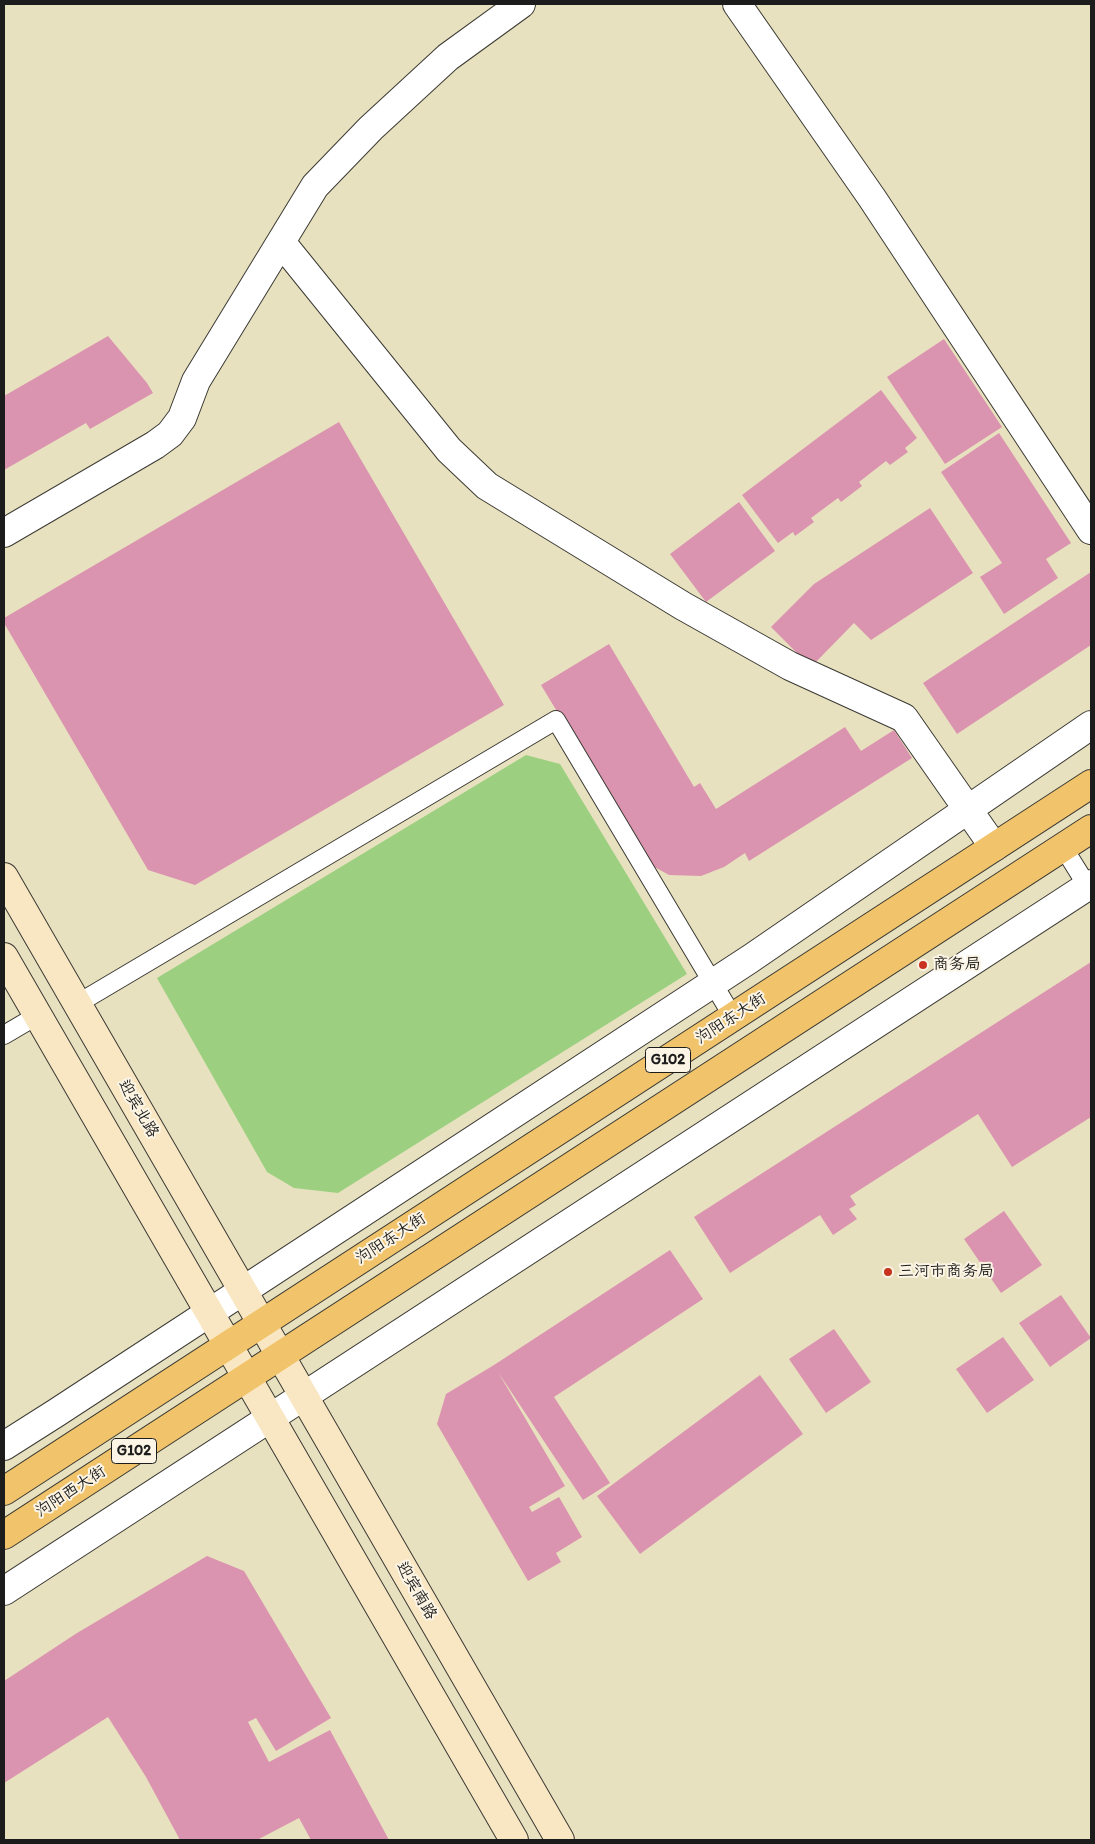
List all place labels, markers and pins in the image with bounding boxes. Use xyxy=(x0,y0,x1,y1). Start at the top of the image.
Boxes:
place label: 商务局 xyxy=(933,955,981,975)
marker: 商务局 xyxy=(917,959,929,971)
place label: 三河市商务局 xyxy=(898,1262,994,1282)
marker: 三河市商务局 xyxy=(882,1266,894,1278)

